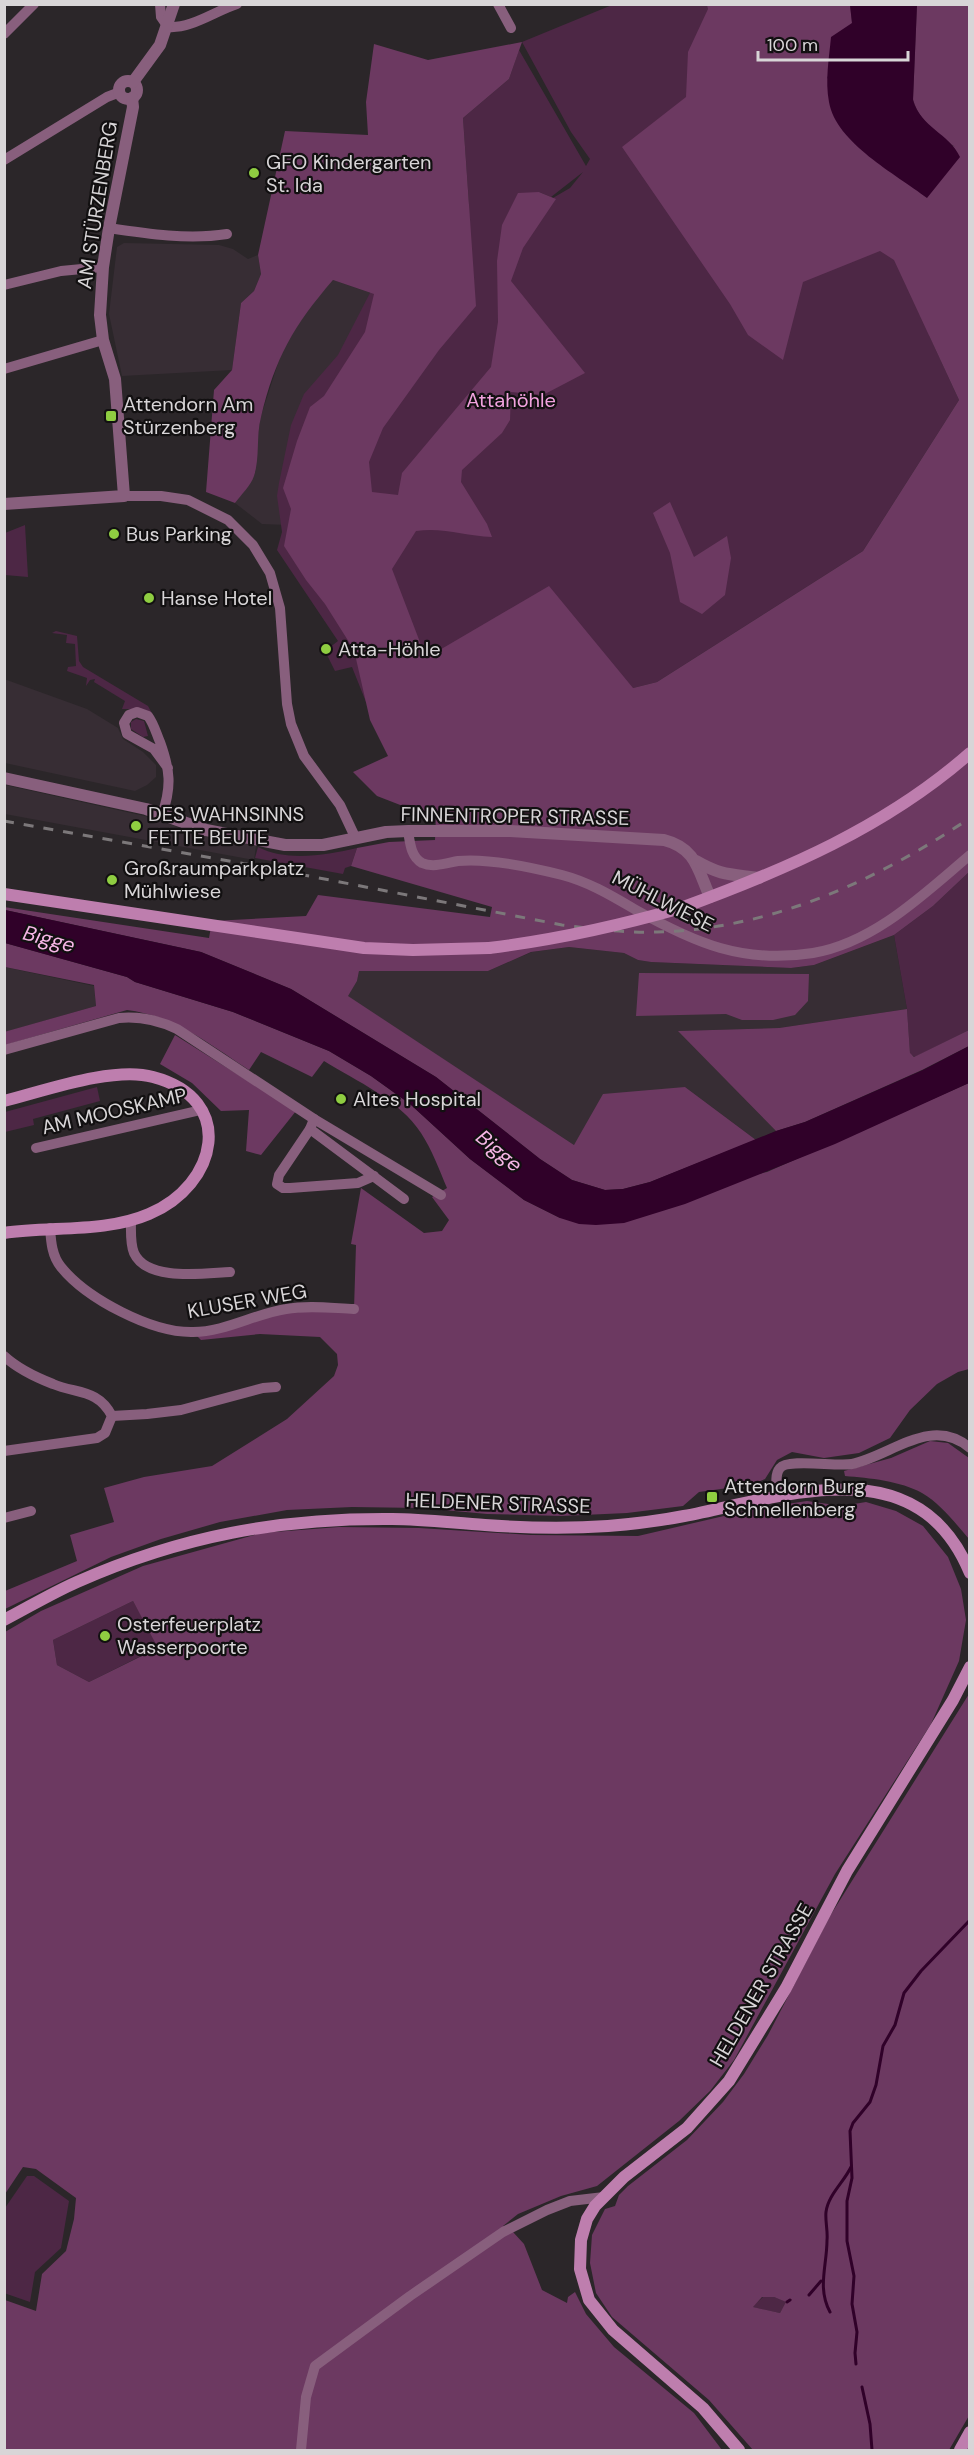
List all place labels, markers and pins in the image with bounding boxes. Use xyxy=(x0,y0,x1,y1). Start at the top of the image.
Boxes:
place label: GFO Kindergarten St. Ida xyxy=(266,149,432,198)
marker: GFO Kindergarten St. Ida xyxy=(247,166,261,180)
place label: Attendorn Am Stürzenberg xyxy=(123,391,253,440)
marker: Attendorn Am Stürzenberg xyxy=(104,409,118,423)
place label: Bus Parking xyxy=(126,521,232,547)
marker: Bus Parking xyxy=(107,527,121,541)
place label: Hanse Hotel xyxy=(161,585,272,611)
marker: Hanse Hotel xyxy=(142,591,156,605)
place label: Atta-Höhle xyxy=(338,636,441,662)
marker: Atta-Höhle xyxy=(319,642,333,656)
place label: DES WAHNSINNS FETTE BEUTE xyxy=(148,801,304,850)
marker: DES WAHNSINNS FETTE BEUTE xyxy=(129,819,143,833)
place label: Großraumparkplatz Mühlwiese xyxy=(124,855,304,904)
marker: Großraumparkplatz Mühlwiese xyxy=(105,873,119,887)
place label: Altes Hospital xyxy=(353,1086,481,1112)
marker: Altes Hospital xyxy=(334,1092,348,1106)
place label: Attendorn Burg Schnellenberg xyxy=(724,1473,865,1522)
marker: Attendorn Burg Schnellenberg xyxy=(705,1490,719,1504)
place label: Osterfeuerplatz Wasserpoorte xyxy=(117,1611,261,1660)
marker: Osterfeuerplatz Wasserpoorte xyxy=(98,1629,112,1643)

